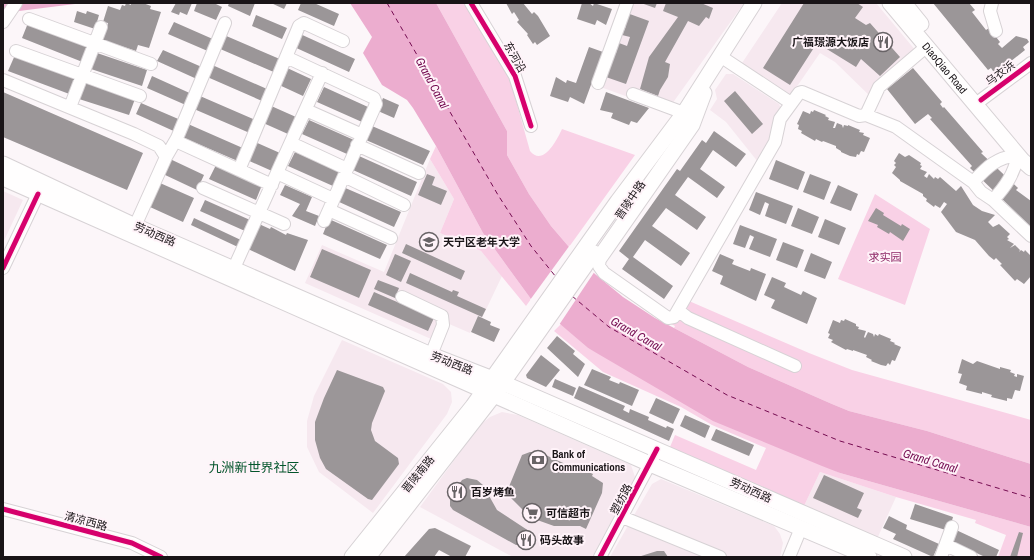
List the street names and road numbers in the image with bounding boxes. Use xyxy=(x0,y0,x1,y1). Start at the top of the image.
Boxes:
street label: 东河沿 xyxy=(501,39,529,75)
street label: DiaoQiao Road xyxy=(919,40,970,97)
street label: 乌衣浜 xyxy=(983,58,1017,88)
street label: 晋陵中路 xyxy=(612,178,648,222)
street label: 劳动西路 xyxy=(132,219,178,249)
street label: 劳动西路 xyxy=(429,349,475,377)
street label: 晋陵南路 xyxy=(399,452,437,496)
street label: 劳动西路 xyxy=(728,475,774,505)
street label: 塑纺路 xyxy=(607,481,635,517)
street label: 清凉西路 xyxy=(63,509,109,533)

